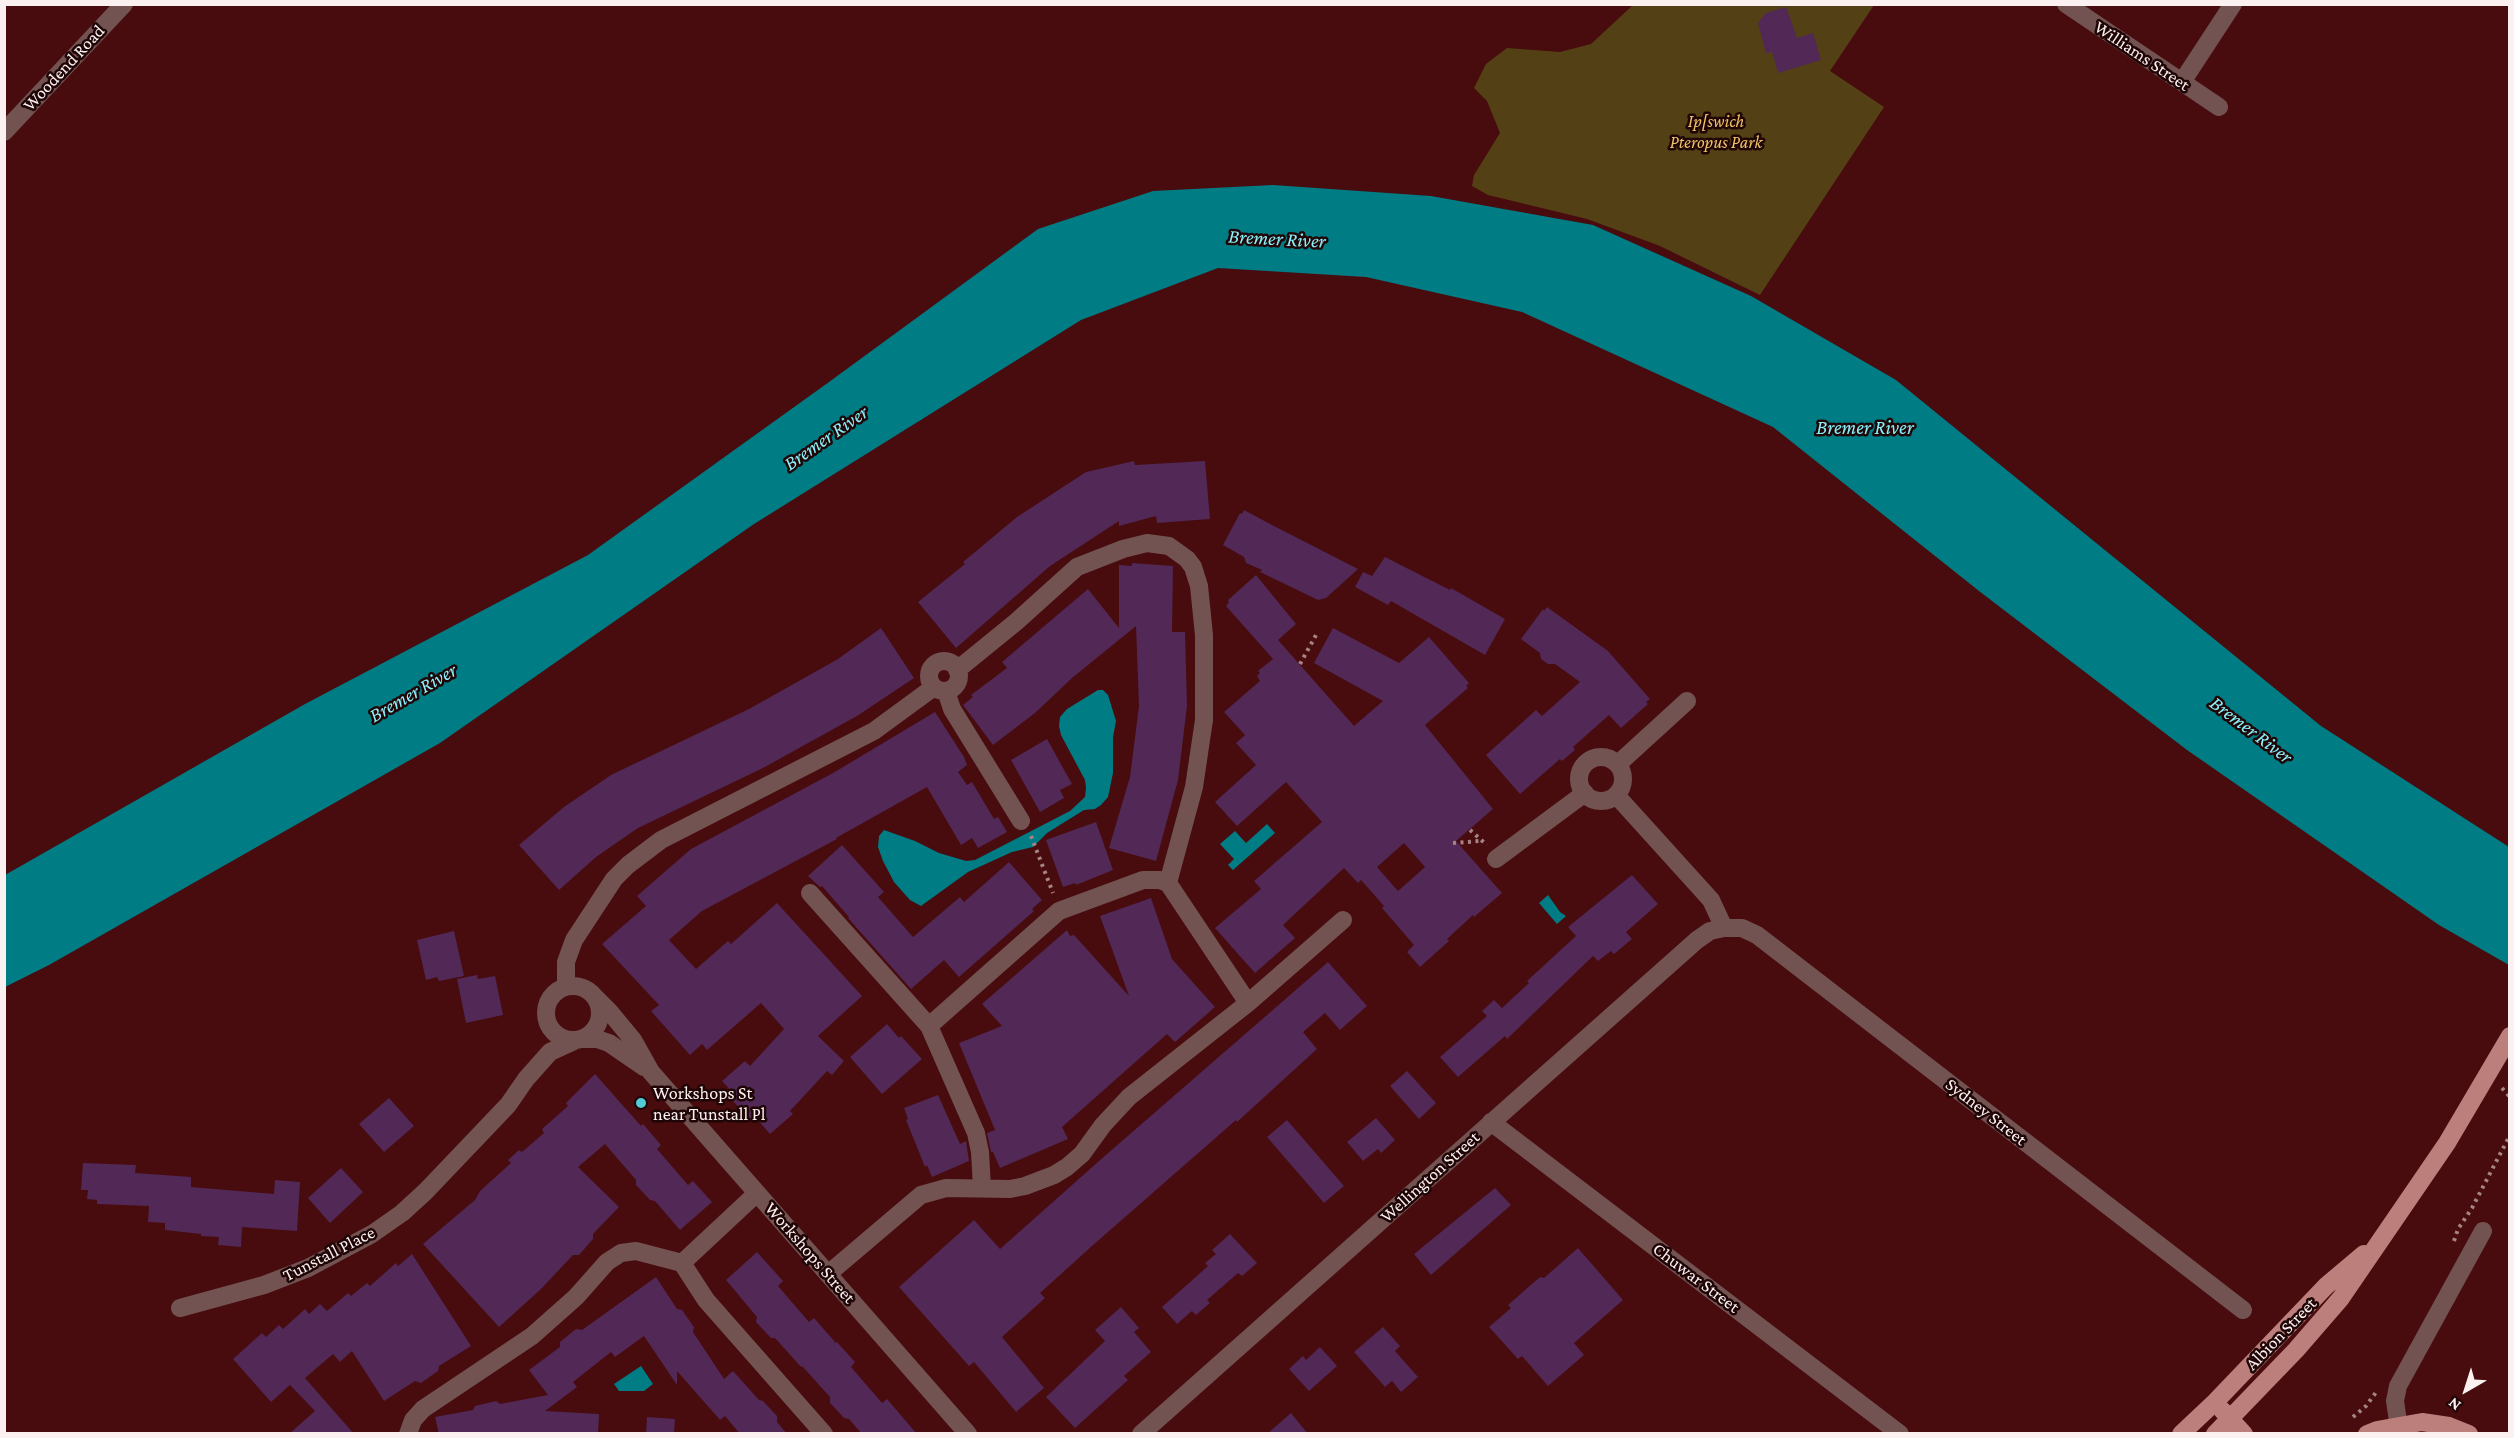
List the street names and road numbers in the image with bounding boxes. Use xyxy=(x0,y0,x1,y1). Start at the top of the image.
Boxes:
street label: Williams Street xyxy=(2090,16,2194,96)
street label: Woodend Road xyxy=(19,20,109,116)
street label: Sydney Street xyxy=(1941,1074,2031,1150)
street label: Wellington Street xyxy=(1376,1127,1484,1227)
street label: Workshops Street xyxy=(760,1198,860,1308)
street label: Tunstall Place xyxy=(279,1222,379,1286)
street label: Chuwar Street xyxy=(1648,1238,1744,1318)
street label: Albion Street xyxy=(2241,1293,2321,1375)

